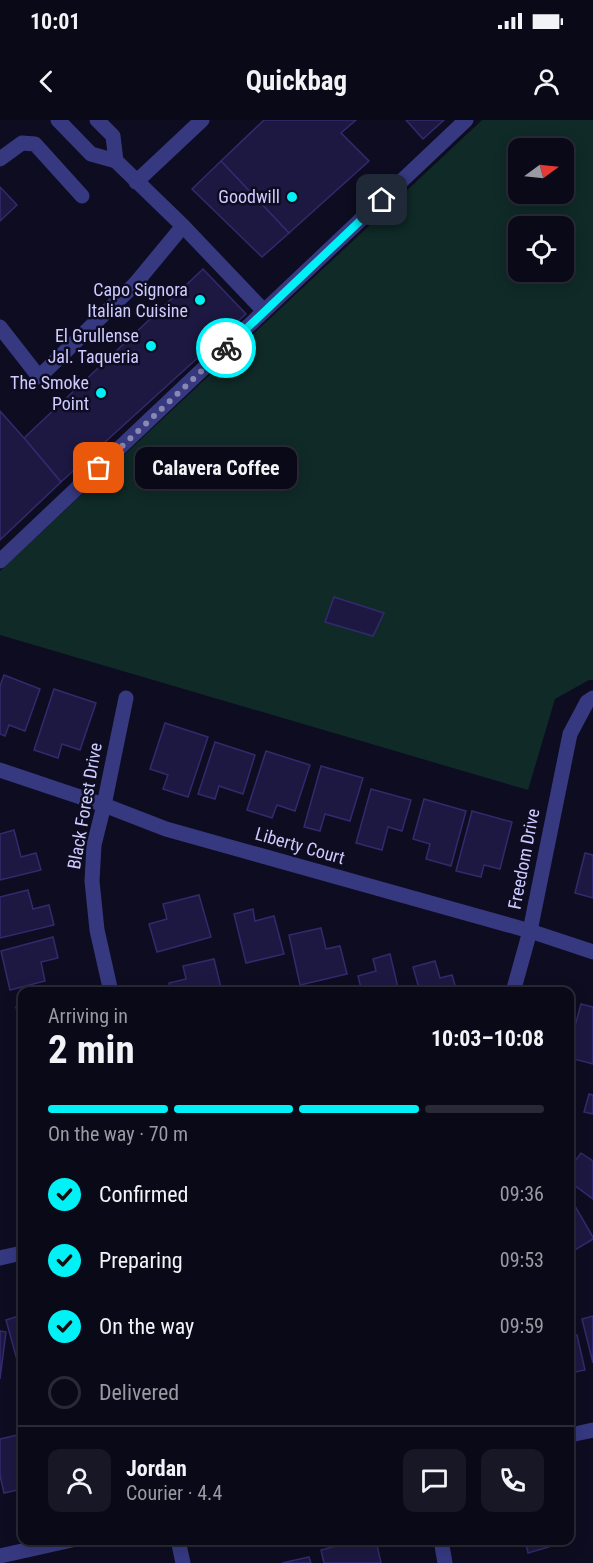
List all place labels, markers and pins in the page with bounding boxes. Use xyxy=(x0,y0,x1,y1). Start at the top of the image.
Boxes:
pin xyxy=(356,174,407,225)
place label: Goodwill xyxy=(218,186,280,207)
marker: Goodwill xyxy=(285,190,299,204)
place label: Capo Signora Italian Cuisine xyxy=(87,279,188,321)
marker: Capo Signora Italian Cuisine xyxy=(193,293,207,307)
place label: El Grullense Jal. Taqueria xyxy=(48,325,139,367)
marker: El Grullense Jal. Taqueria xyxy=(144,339,158,353)
place label: The Smoke Point xyxy=(10,372,89,414)
marker: The Smoke Point xyxy=(94,386,108,400)
pin xyxy=(73,442,124,493)
callout: Calavera Coffee xyxy=(135,447,297,489)

